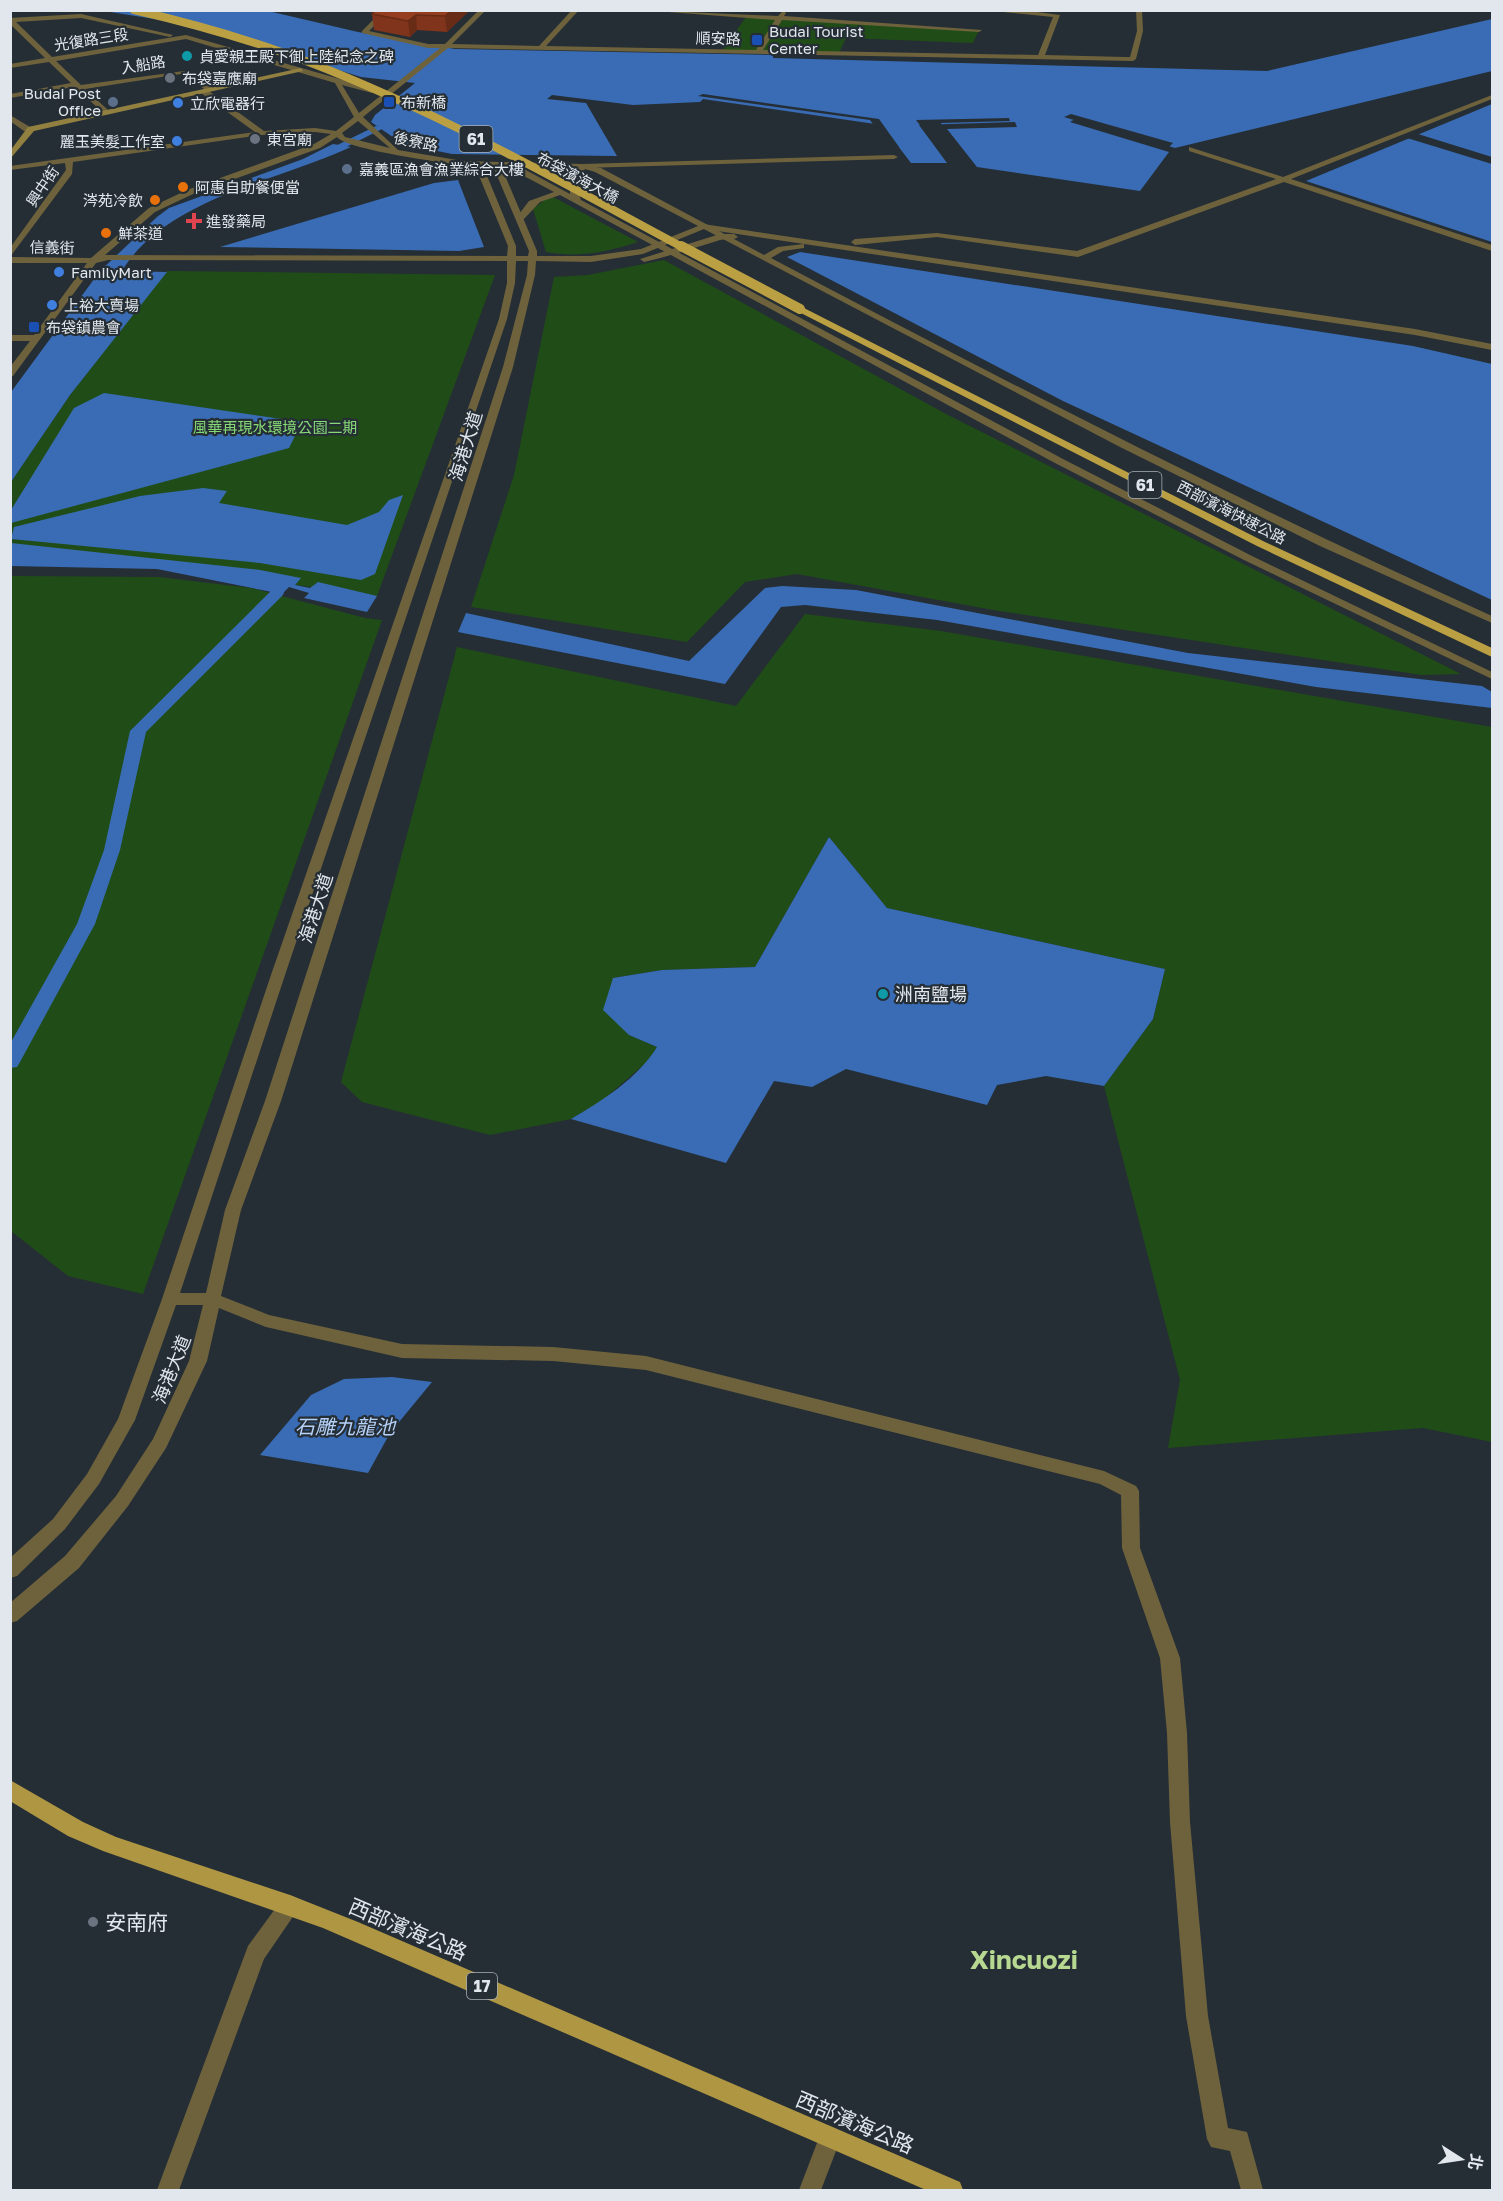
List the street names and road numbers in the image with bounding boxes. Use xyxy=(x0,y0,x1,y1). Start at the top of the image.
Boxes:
street label: 光復路三段 xyxy=(53,24,129,54)
street label: 順安路 xyxy=(695,29,741,47)
street label: 入船路 xyxy=(119,52,167,76)
road number: 61 xyxy=(460,126,492,152)
street label: 後寮路 xyxy=(392,128,440,154)
street label: 布袋濱海大橋 xyxy=(534,148,622,206)
street label: 興中街 xyxy=(22,162,62,210)
street label: 信義街 xyxy=(29,238,75,256)
street label: 海港大道 xyxy=(444,408,486,484)
road number: 61 xyxy=(1128,472,1162,498)
street label: 西部濱海快速公路 xyxy=(1174,477,1290,547)
street label: 海港大道 xyxy=(293,870,337,946)
street label: 海港大道 xyxy=(147,1332,195,1406)
street label: 西部濱海公路 xyxy=(345,1892,471,1966)
road number: 17 xyxy=(467,1973,497,1999)
street label: 西部濱海公路 xyxy=(792,2085,918,2159)

